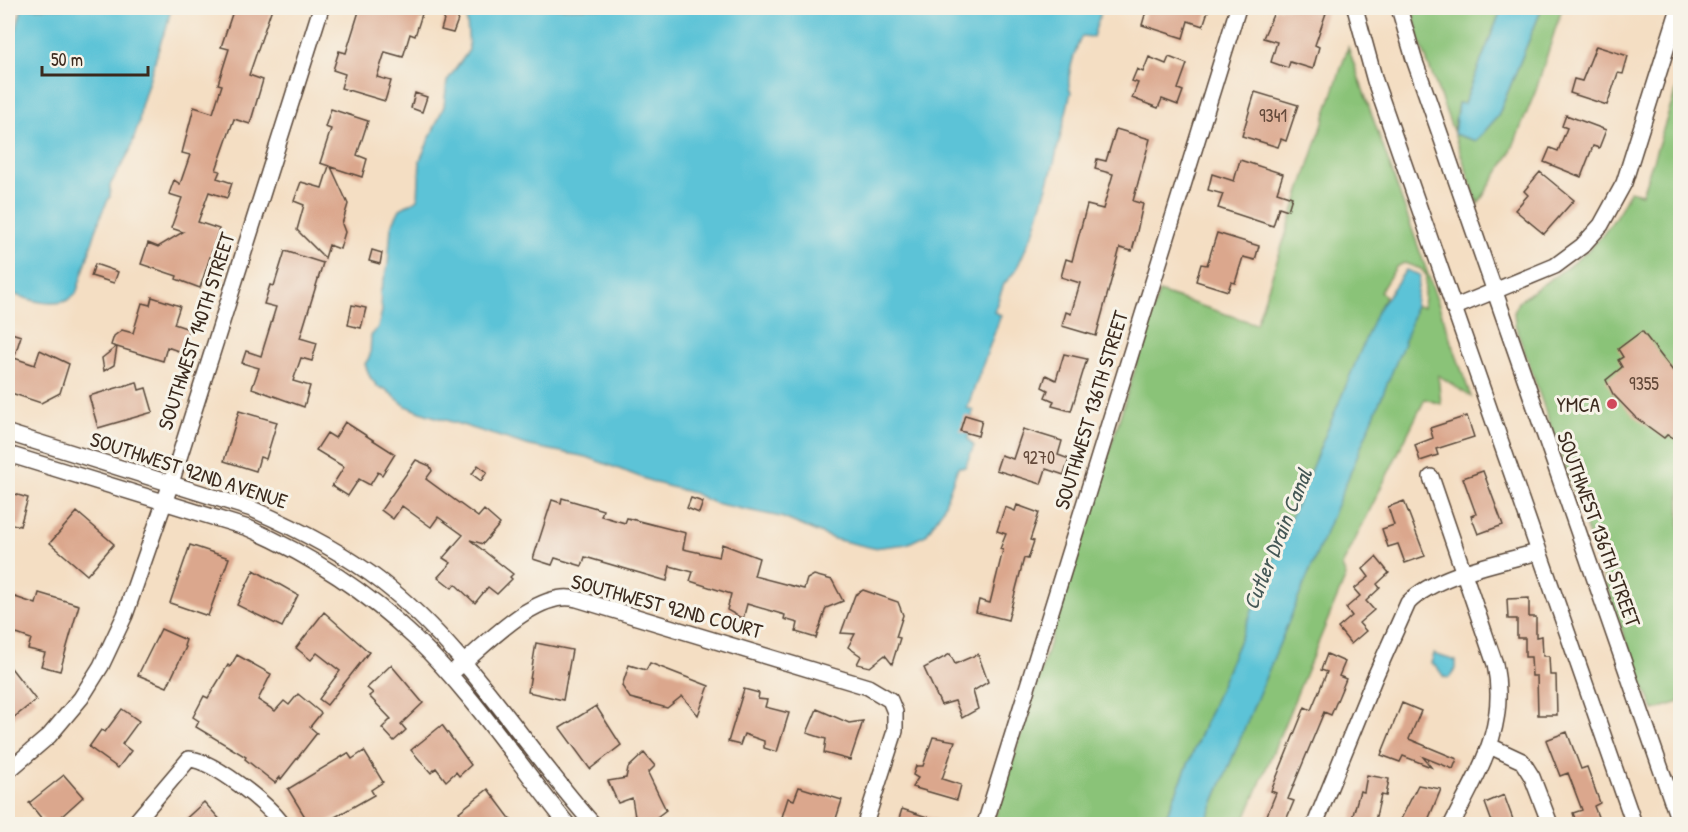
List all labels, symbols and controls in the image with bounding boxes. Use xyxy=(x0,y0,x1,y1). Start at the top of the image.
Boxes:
scale bar xyxy=(42,39,148,77)
text: 50 m xyxy=(51,47,83,72)
house number: 9341 xyxy=(1259,103,1287,128)
street label: SOUTHWEST 140TH STREET xyxy=(150,228,242,433)
street label: SOUTHWEST 136TH STREET xyxy=(1047,306,1135,513)
house number: 9355 xyxy=(1629,371,1659,396)
place label: YMCA xyxy=(1556,390,1600,419)
marker: YMCA xyxy=(1605,397,1619,411)
street label: SOUTHWEST 92ND AVENUE xyxy=(87,424,291,516)
street label: SOUTHWEST 136TH STREET xyxy=(1550,427,1648,632)
house number: 9270 xyxy=(1023,445,1055,470)
water label: Cutler Drain Canal xyxy=(1235,463,1319,614)
street label: SOUTHWEST 92ND COURT xyxy=(568,567,767,646)

